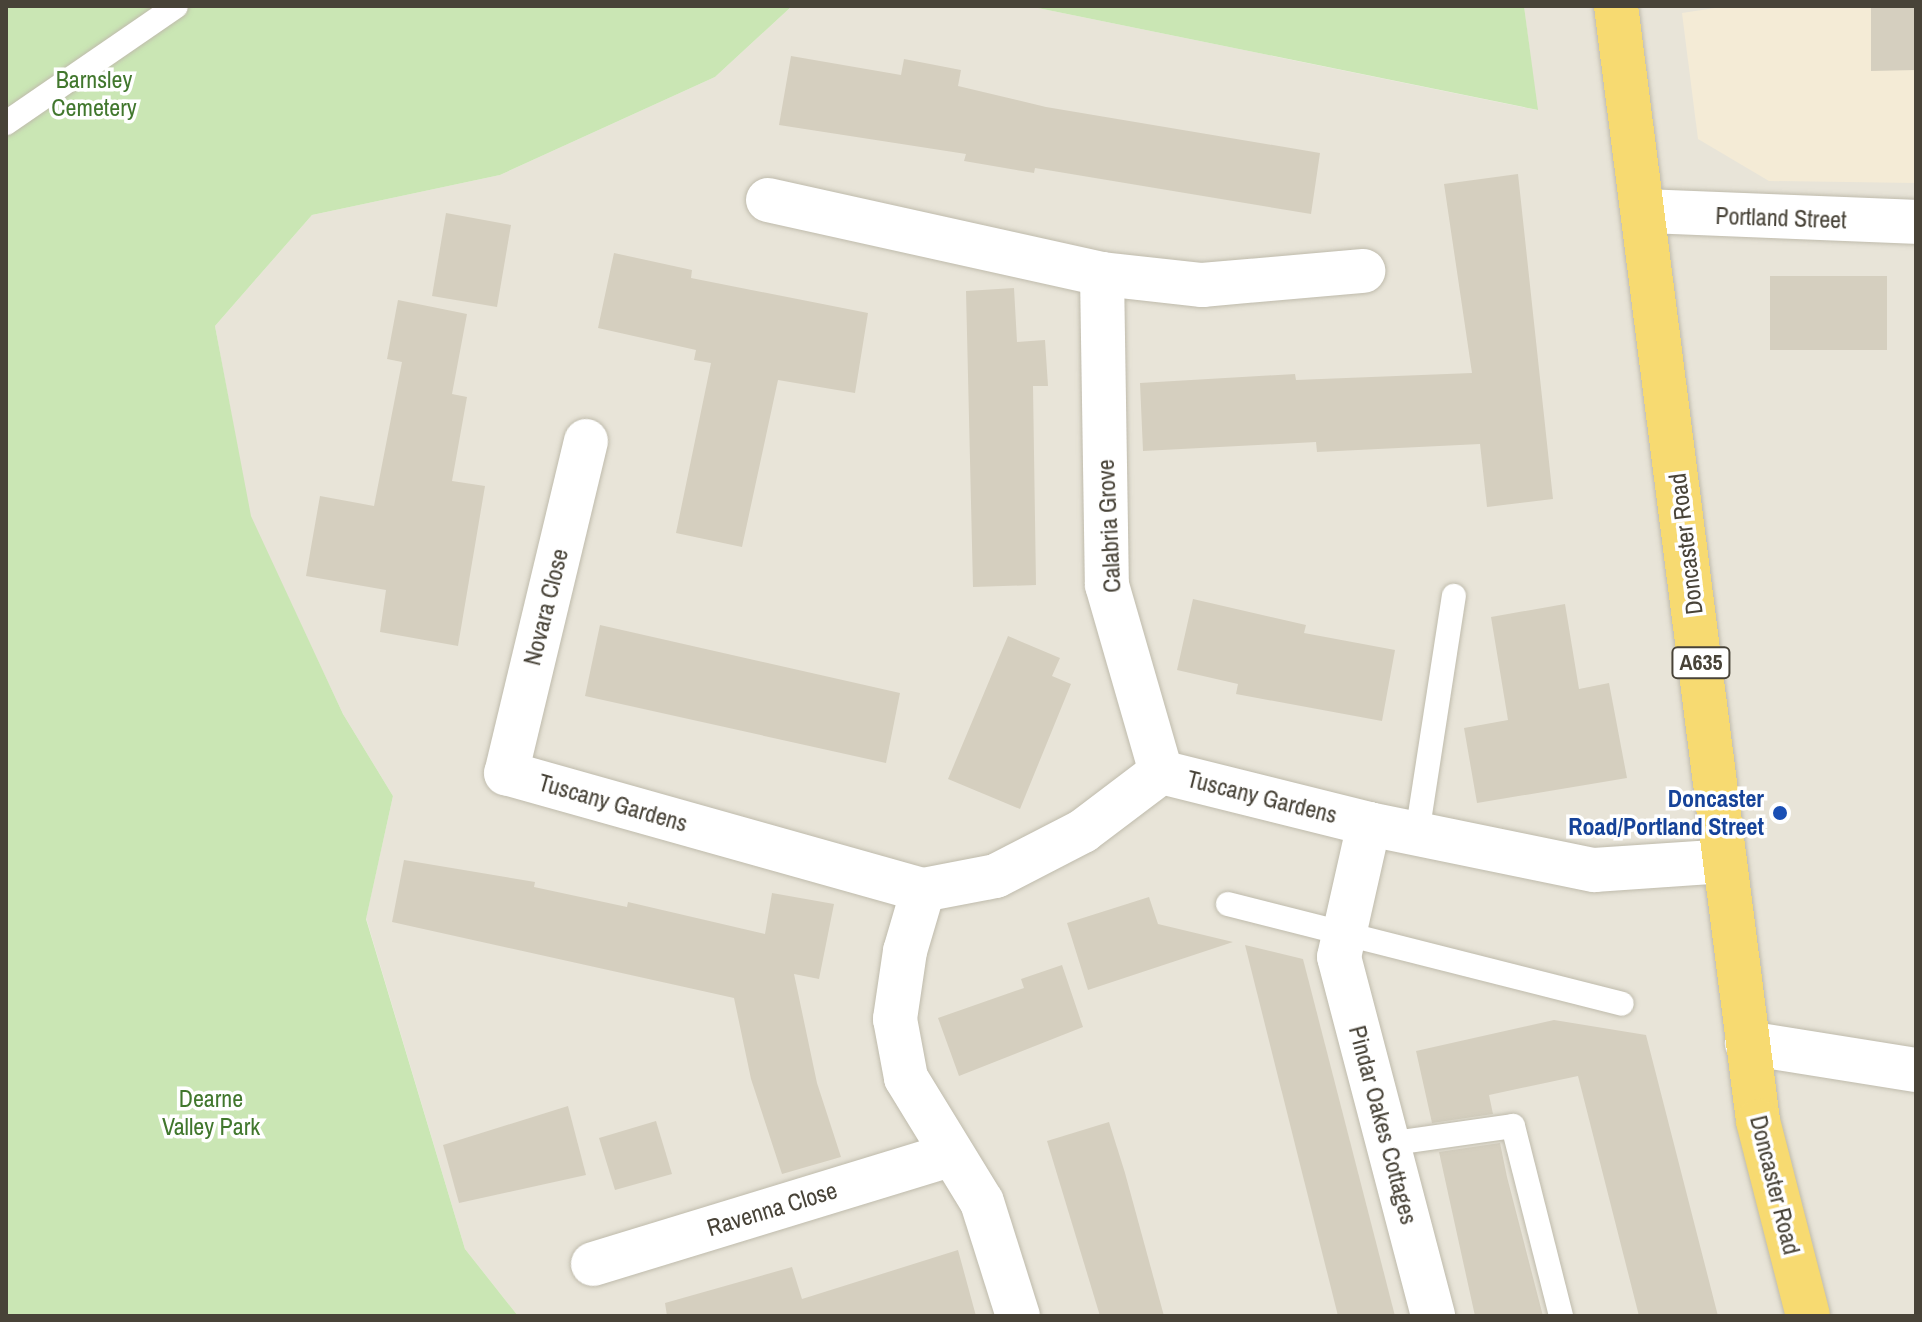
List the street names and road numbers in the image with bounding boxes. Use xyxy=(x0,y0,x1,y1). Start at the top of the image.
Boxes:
street label: Portland Street xyxy=(1715,201,1847,235)
street label: Calabria Grove xyxy=(1091,459,1127,593)
street label: Doncaster Road xyxy=(1663,472,1709,616)
street label: Novara Close xyxy=(518,546,574,668)
road number: A635 xyxy=(1671,645,1731,681)
street label: Tuscany Gardens xyxy=(1184,764,1340,830)
street label: Tuscany Gardens xyxy=(535,768,691,838)
street label: Pindar Oakes Cottages xyxy=(1343,1022,1423,1228)
street label: Doncaster Road xyxy=(1744,1113,1806,1257)
street label: Ravenna Close xyxy=(703,1176,841,1242)

